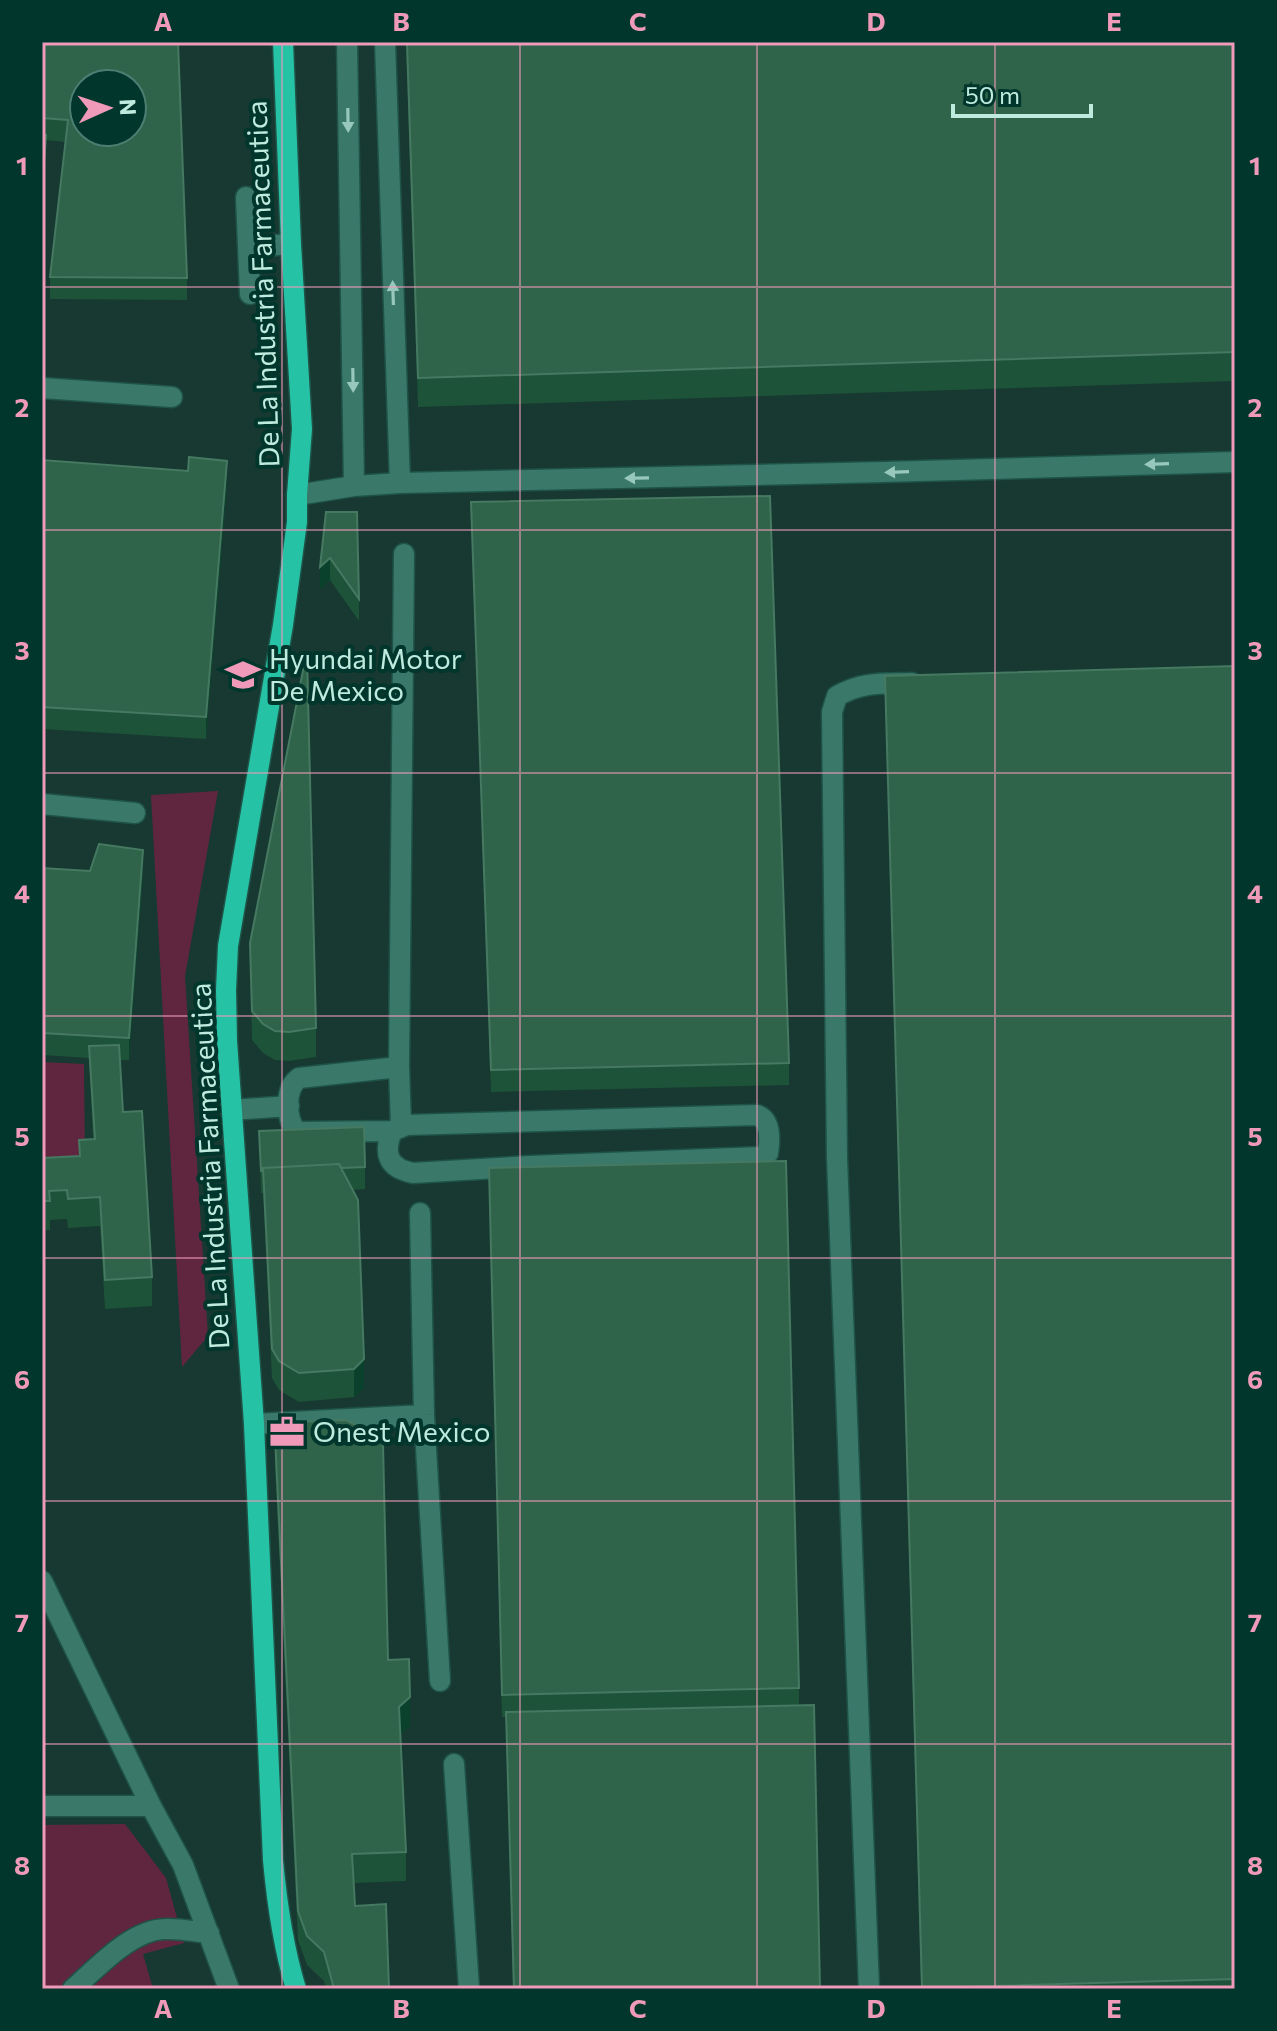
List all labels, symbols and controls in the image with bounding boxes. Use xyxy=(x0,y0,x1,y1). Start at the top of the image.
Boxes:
text: A xyxy=(154,5,173,36)
text: B xyxy=(392,5,410,36)
text: C xyxy=(629,5,647,36)
text: D xyxy=(866,5,886,36)
text: E xyxy=(1106,5,1122,36)
north arrow xyxy=(68,68,148,148)
scale bar xyxy=(953,68,1091,118)
text: 50 m xyxy=(965,80,1020,109)
text: N xyxy=(115,98,142,116)
street label: De La Industria Farmaceutica xyxy=(239,100,285,468)
one-way arrow xyxy=(342,108,355,133)
text: 1 xyxy=(16,149,28,180)
text: 1 xyxy=(1249,149,1261,180)
one-way arrow xyxy=(387,280,400,305)
one-way arrow xyxy=(346,368,359,393)
text: 2 xyxy=(15,391,29,422)
text: 2 xyxy=(1248,391,1262,422)
one-way arrow xyxy=(1144,458,1169,471)
one-way arrow xyxy=(884,466,909,478)
one-way arrow xyxy=(624,472,649,484)
text: 3 xyxy=(14,634,30,665)
text: 3 xyxy=(1247,634,1263,665)
place label: Hyundai Motor De Mexico xyxy=(269,641,462,707)
school or university icon: Hyundai Motor De Mexico xyxy=(224,656,262,694)
text: 4 xyxy=(14,877,30,908)
text: 4 xyxy=(1247,877,1263,908)
street label: De La Industria Farmaceutica xyxy=(182,982,236,1350)
text: 5 xyxy=(14,1120,30,1151)
text: 5 xyxy=(1247,1120,1263,1151)
text: 6 xyxy=(14,1363,30,1394)
text: 6 xyxy=(1247,1363,1263,1394)
office icon: Onest Mexico xyxy=(268,1413,306,1451)
place label: Onest Mexico xyxy=(313,1414,490,1448)
text: 7 xyxy=(15,1606,29,1637)
text: 7 xyxy=(1248,1606,1262,1637)
text: 8 xyxy=(14,1849,30,1880)
text: 8 xyxy=(1247,1849,1263,1880)
text: A xyxy=(154,1992,173,2023)
text: B xyxy=(392,1992,410,2023)
text: C xyxy=(629,1992,647,2023)
text: D xyxy=(866,1992,886,2023)
text: E xyxy=(1106,1992,1122,2023)

